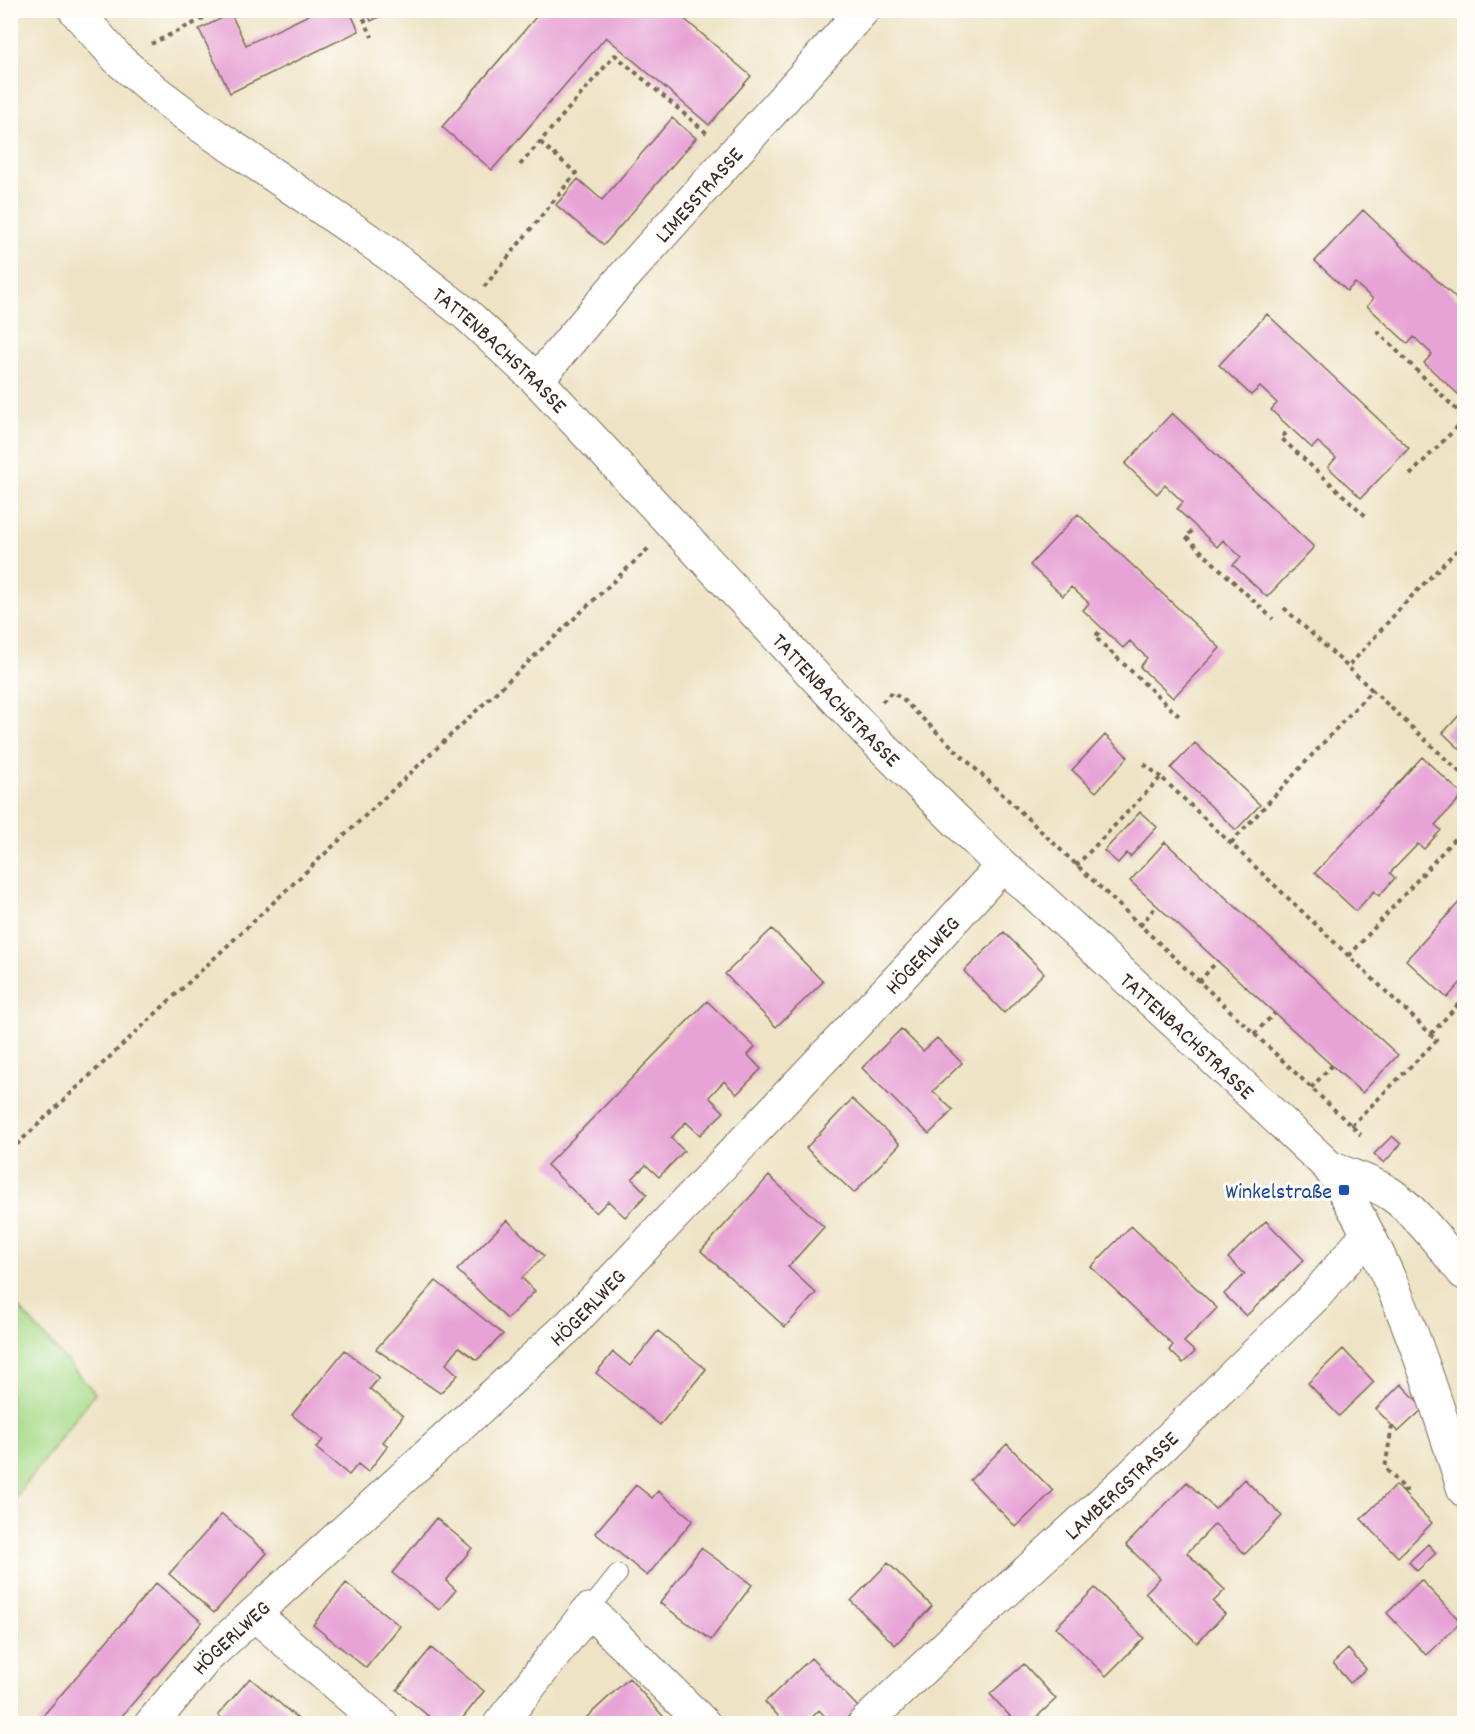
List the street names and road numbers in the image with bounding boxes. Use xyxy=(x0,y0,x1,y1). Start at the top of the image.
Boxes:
street label: LIMESSTRASSE xyxy=(649,142,752,251)
street label: TATTENBACHSTRASSE xyxy=(424,281,573,422)
street label: TATTENBACHSTRASSE xyxy=(763,628,906,776)
street label: HÖGERLWEG xyxy=(879,910,969,1003)
street label: TATTENBACHSTRASSE xyxy=(1111,967,1260,1108)
street label: HÖGERLWEG xyxy=(544,1263,634,1355)
street label: LAMBERGSTRASSE xyxy=(1059,1425,1187,1549)
street label: HÖGERLWEG xyxy=(186,1594,279,1683)

